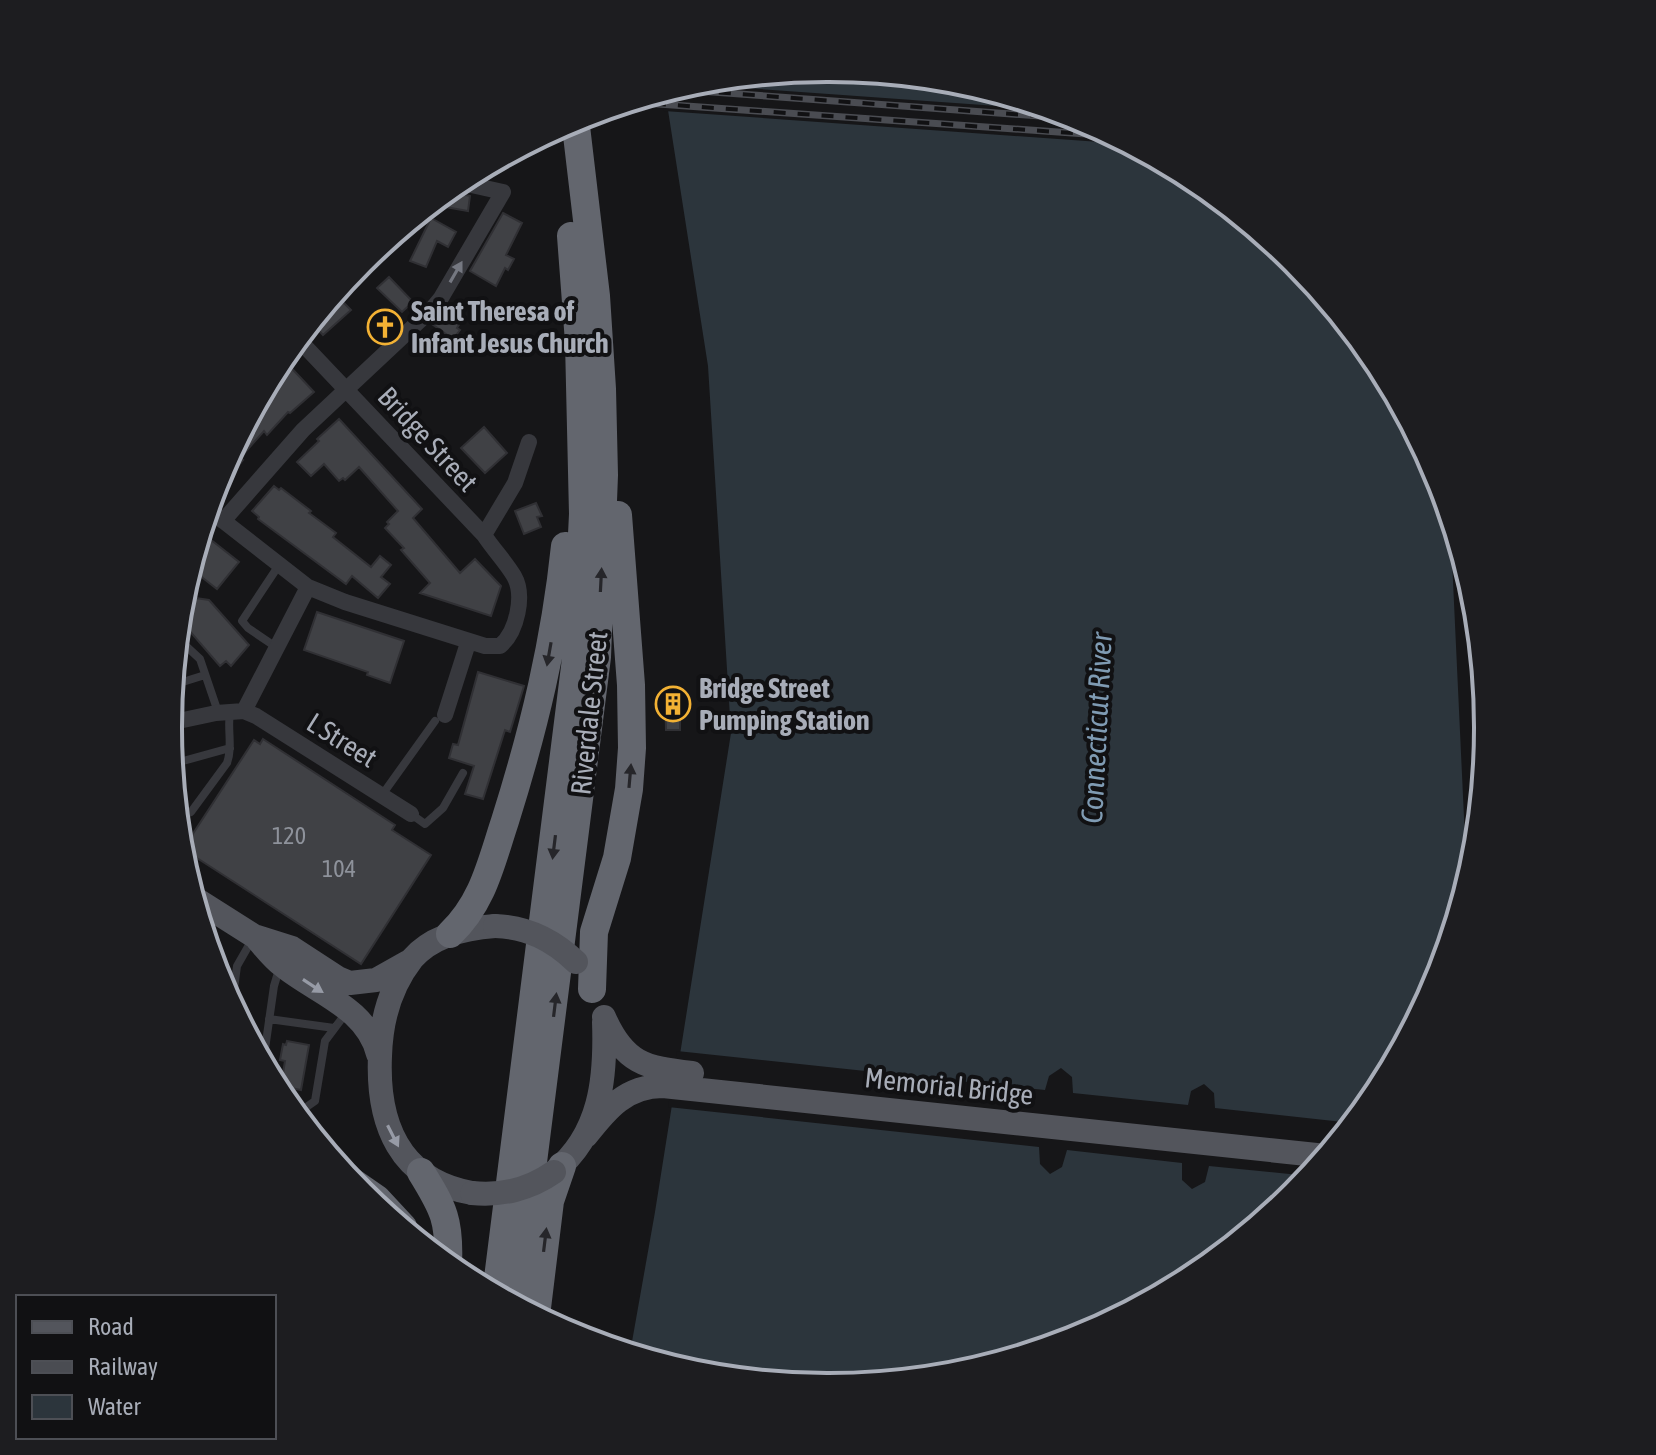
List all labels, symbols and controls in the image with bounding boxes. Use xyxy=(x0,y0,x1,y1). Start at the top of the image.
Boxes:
one-way arrow xyxy=(449,261,463,283)
place label: Saint Theresa of Infant Jesus Church xyxy=(411,295,609,359)
church icon: Saint Theresa of Infant Jesus Church xyxy=(366,308,404,346)
street label: Bridge Street xyxy=(372,380,484,498)
one-way arrow xyxy=(594,567,607,592)
street label: Riverdale Street xyxy=(565,630,613,796)
water label: Connecticut River xyxy=(1074,630,1118,824)
one-way arrow xyxy=(543,642,555,667)
place label: Bridge Street Pumping Station xyxy=(699,672,870,736)
building icon: Bridge Street Pumping Station xyxy=(654,685,692,723)
street label: L Street xyxy=(301,706,383,774)
one-way arrow xyxy=(624,763,637,788)
house number: 120 xyxy=(272,822,306,849)
one-way arrow xyxy=(547,835,560,860)
house number: 104 xyxy=(322,855,356,882)
one-way arrow xyxy=(302,978,323,993)
one-way arrow xyxy=(548,992,561,1017)
street label: Memorial Bridge xyxy=(863,1061,1035,1111)
one-way arrow xyxy=(386,1124,399,1147)
one-way arrow xyxy=(539,1227,552,1252)
legend xyxy=(16,1295,276,1439)
text: Road xyxy=(88,1313,134,1340)
text: Railway xyxy=(88,1353,158,1380)
text: Water xyxy=(88,1393,141,1420)

